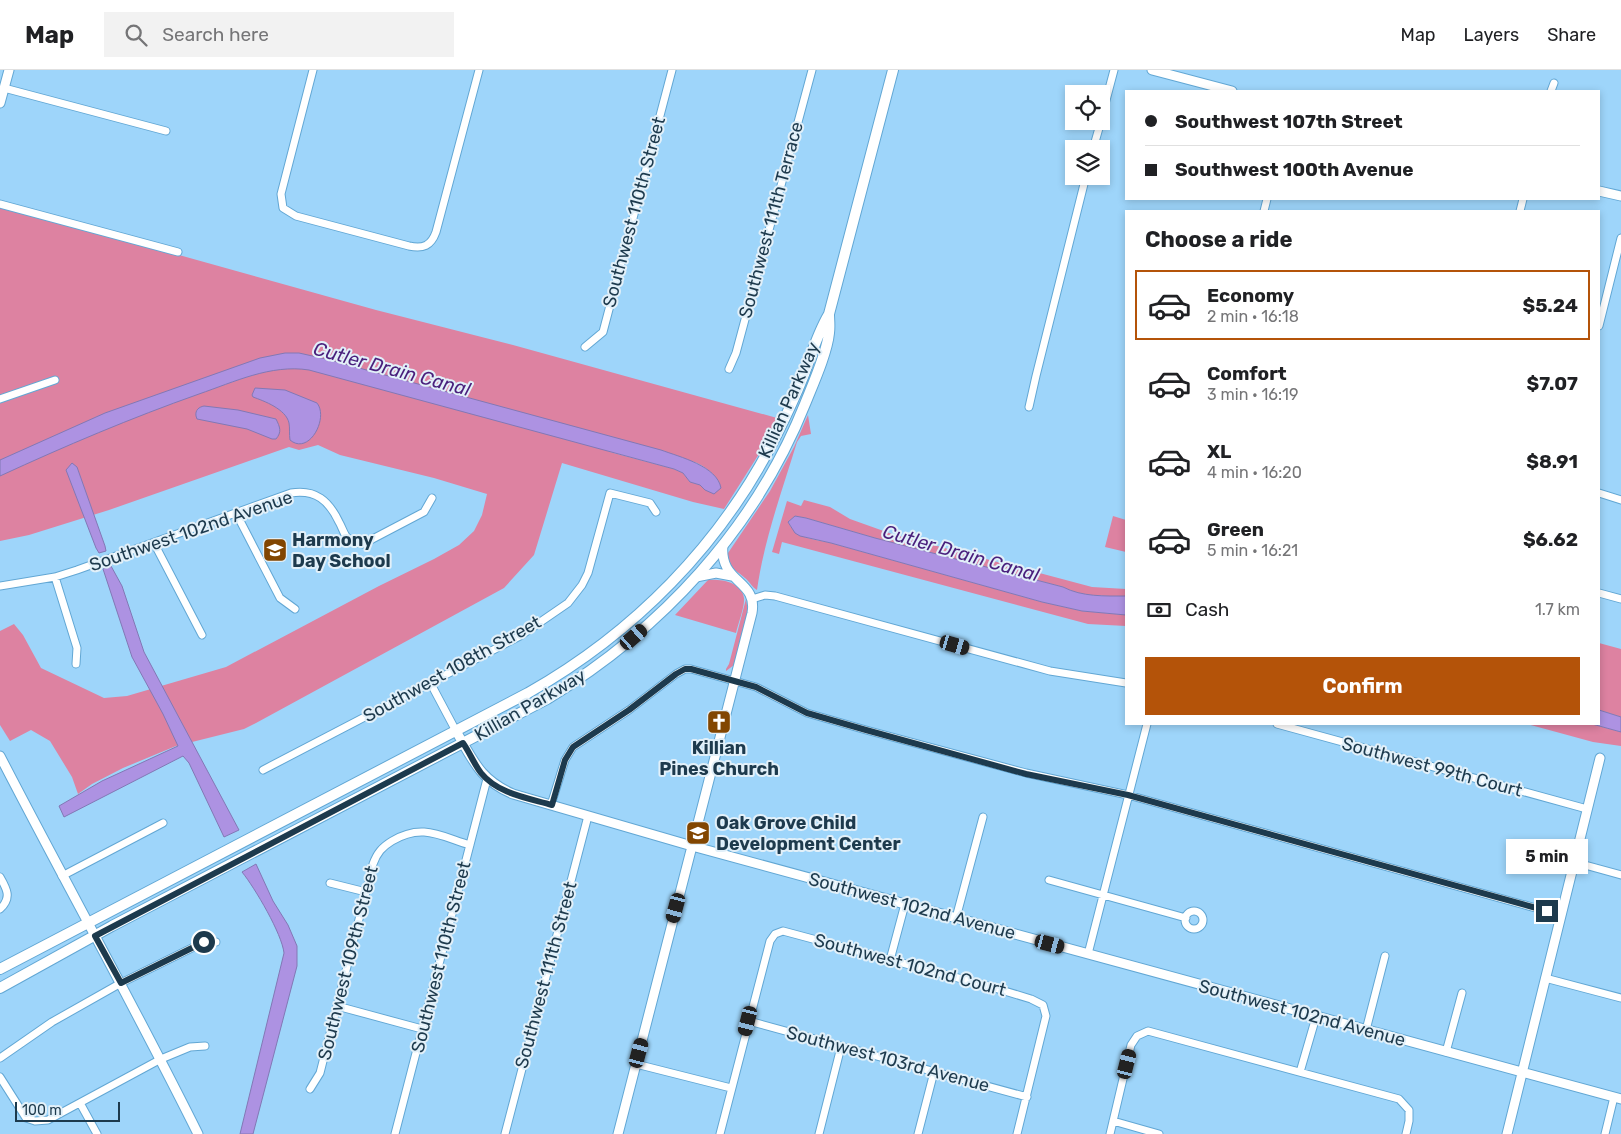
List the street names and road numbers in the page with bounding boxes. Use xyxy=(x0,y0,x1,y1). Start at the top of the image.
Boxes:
street label: Southwest 110th Street xyxy=(598,114,670,310)
street label: Southwest 111th Terrace xyxy=(734,119,808,321)
street label: Killian Parkway xyxy=(754,338,824,461)
street label: Southwest 102nd Avenue xyxy=(87,486,295,576)
street label: Southwest 108th Street xyxy=(359,611,545,727)
street label: Killian Parkway xyxy=(470,664,590,746)
street label: Southwest 99th Court xyxy=(1339,732,1525,802)
street label: Southwest 110th Street xyxy=(407,859,475,1055)
street label: Southwest 109th Street xyxy=(313,864,383,1062)
street label: Southwest 102nd Avenue xyxy=(806,868,1018,944)
street label: Southwest 111th Street xyxy=(510,879,582,1071)
street label: Southwest 102nd Court xyxy=(812,929,1008,1001)
street label: Southwest 102nd Avenue xyxy=(1196,975,1408,1051)
street label: Southwest 103rd Avenue xyxy=(784,1021,992,1097)

